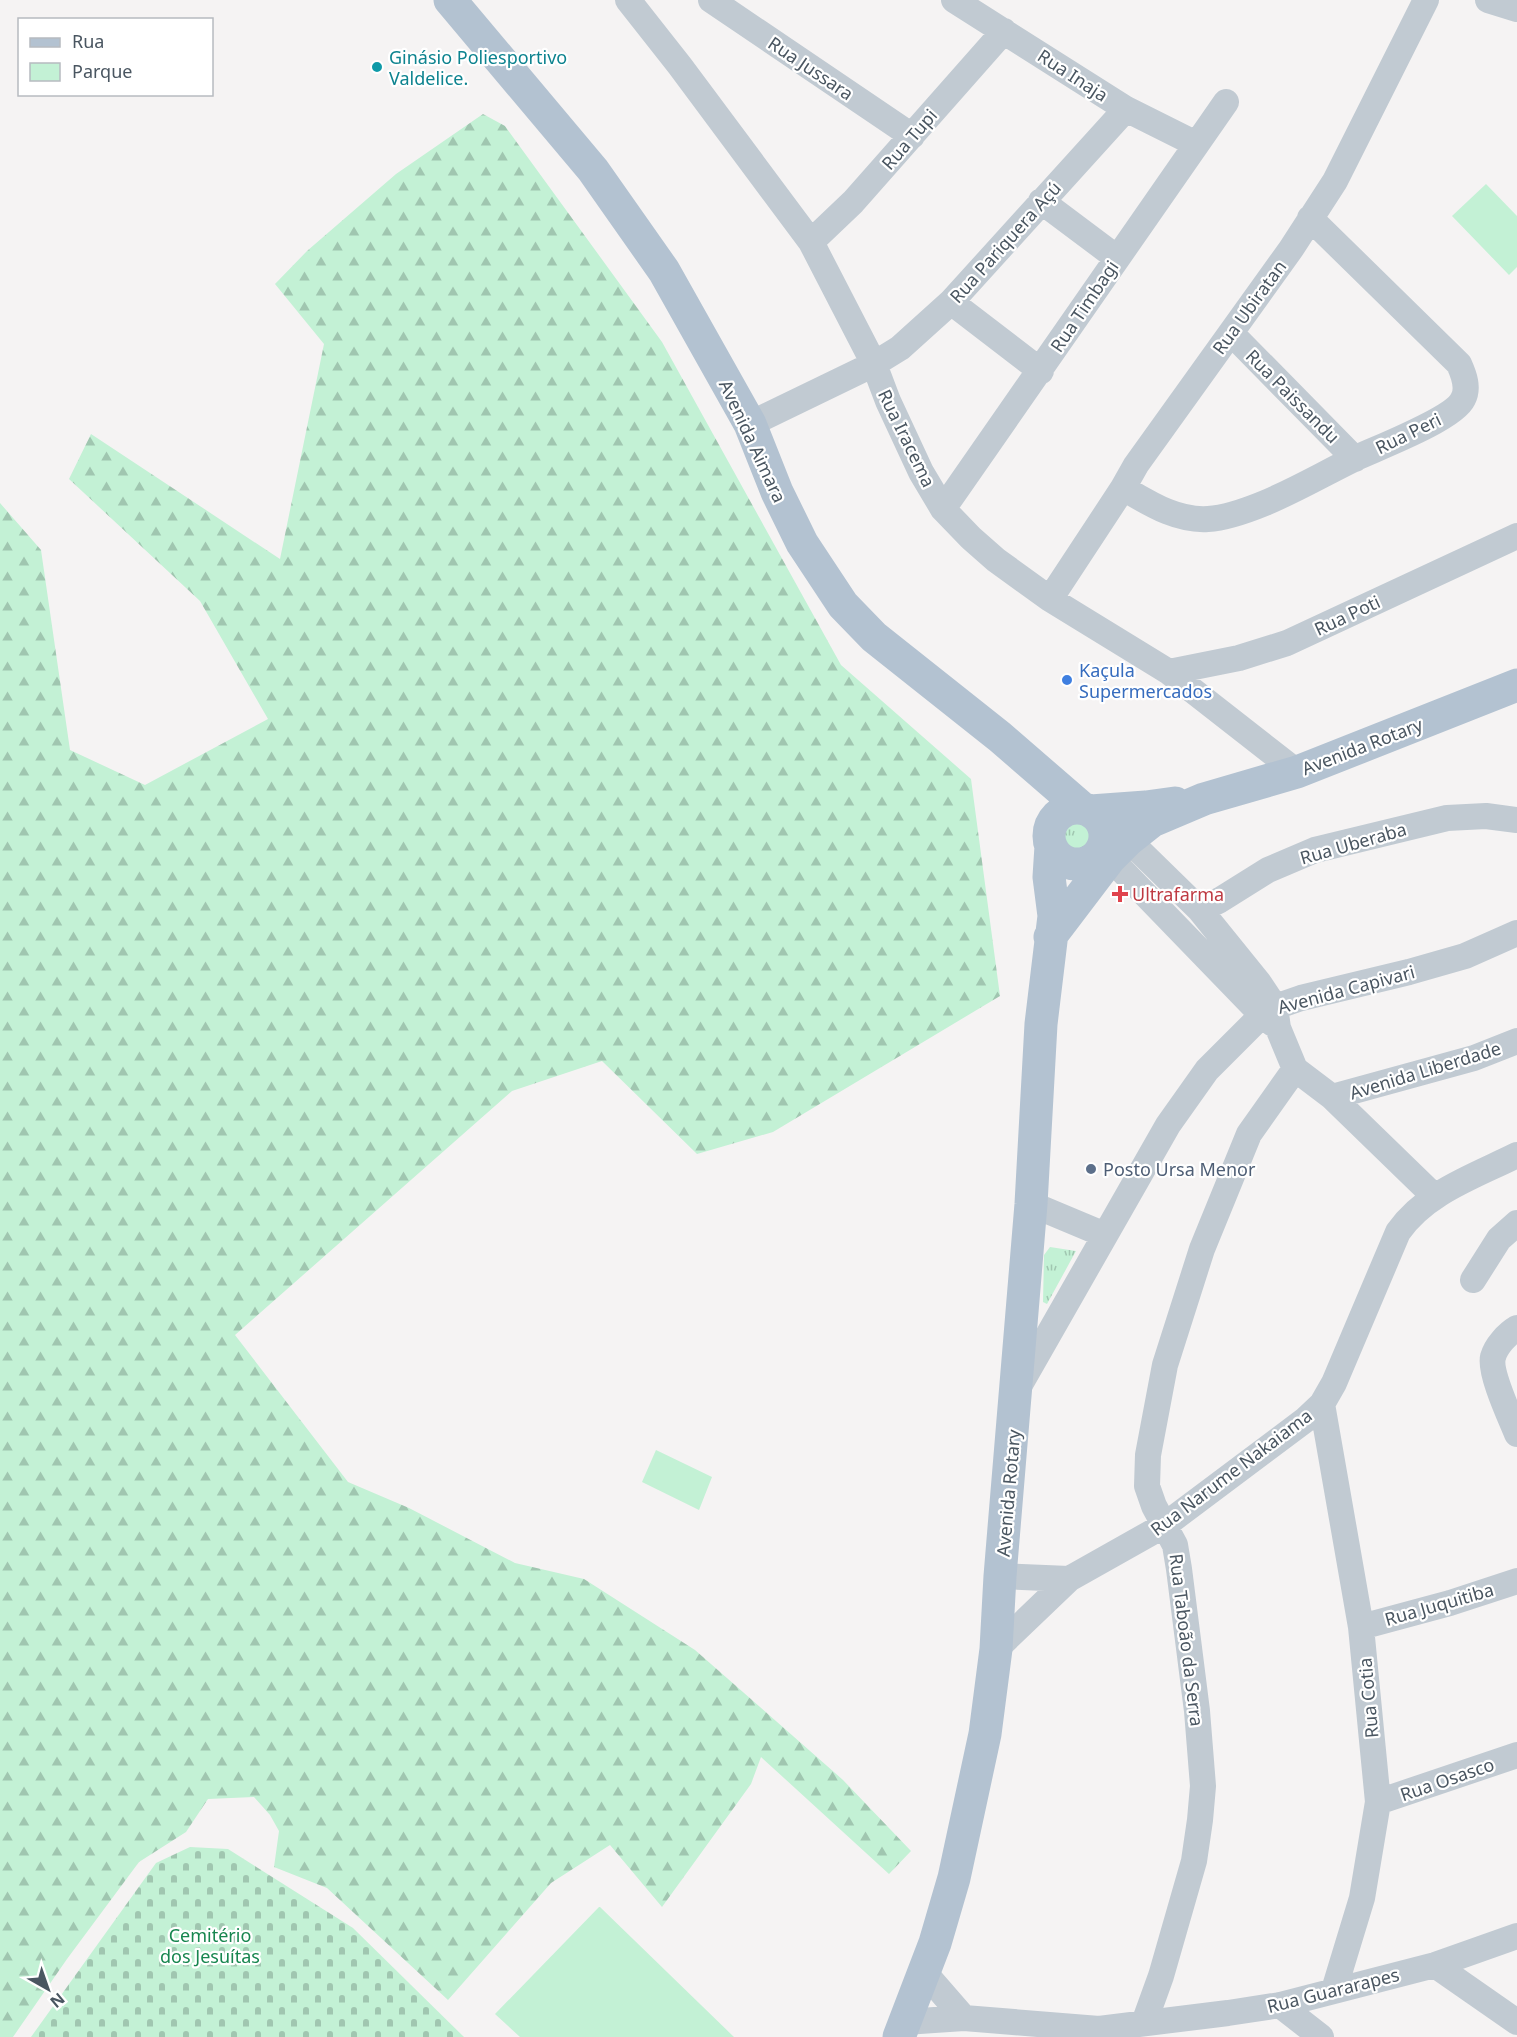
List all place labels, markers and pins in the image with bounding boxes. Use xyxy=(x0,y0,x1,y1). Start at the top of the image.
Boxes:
place label: Ginásio Poliesportivo Valdelice. xyxy=(389,45,567,90)
marker: Ginásio Poliesportivo Valdelice. xyxy=(370,60,384,74)
place label: Kaçula Supermercados xyxy=(1079,658,1212,703)
marker: Kaçula Supermercados xyxy=(1060,673,1074,687)
place label: Ultrafarma xyxy=(1132,882,1224,906)
marker: Ultrafarma xyxy=(1113,887,1127,901)
place label: Posto Ursa Menor xyxy=(1103,1157,1256,1181)
marker: Posto Ursa Menor xyxy=(1084,1162,1098,1176)

